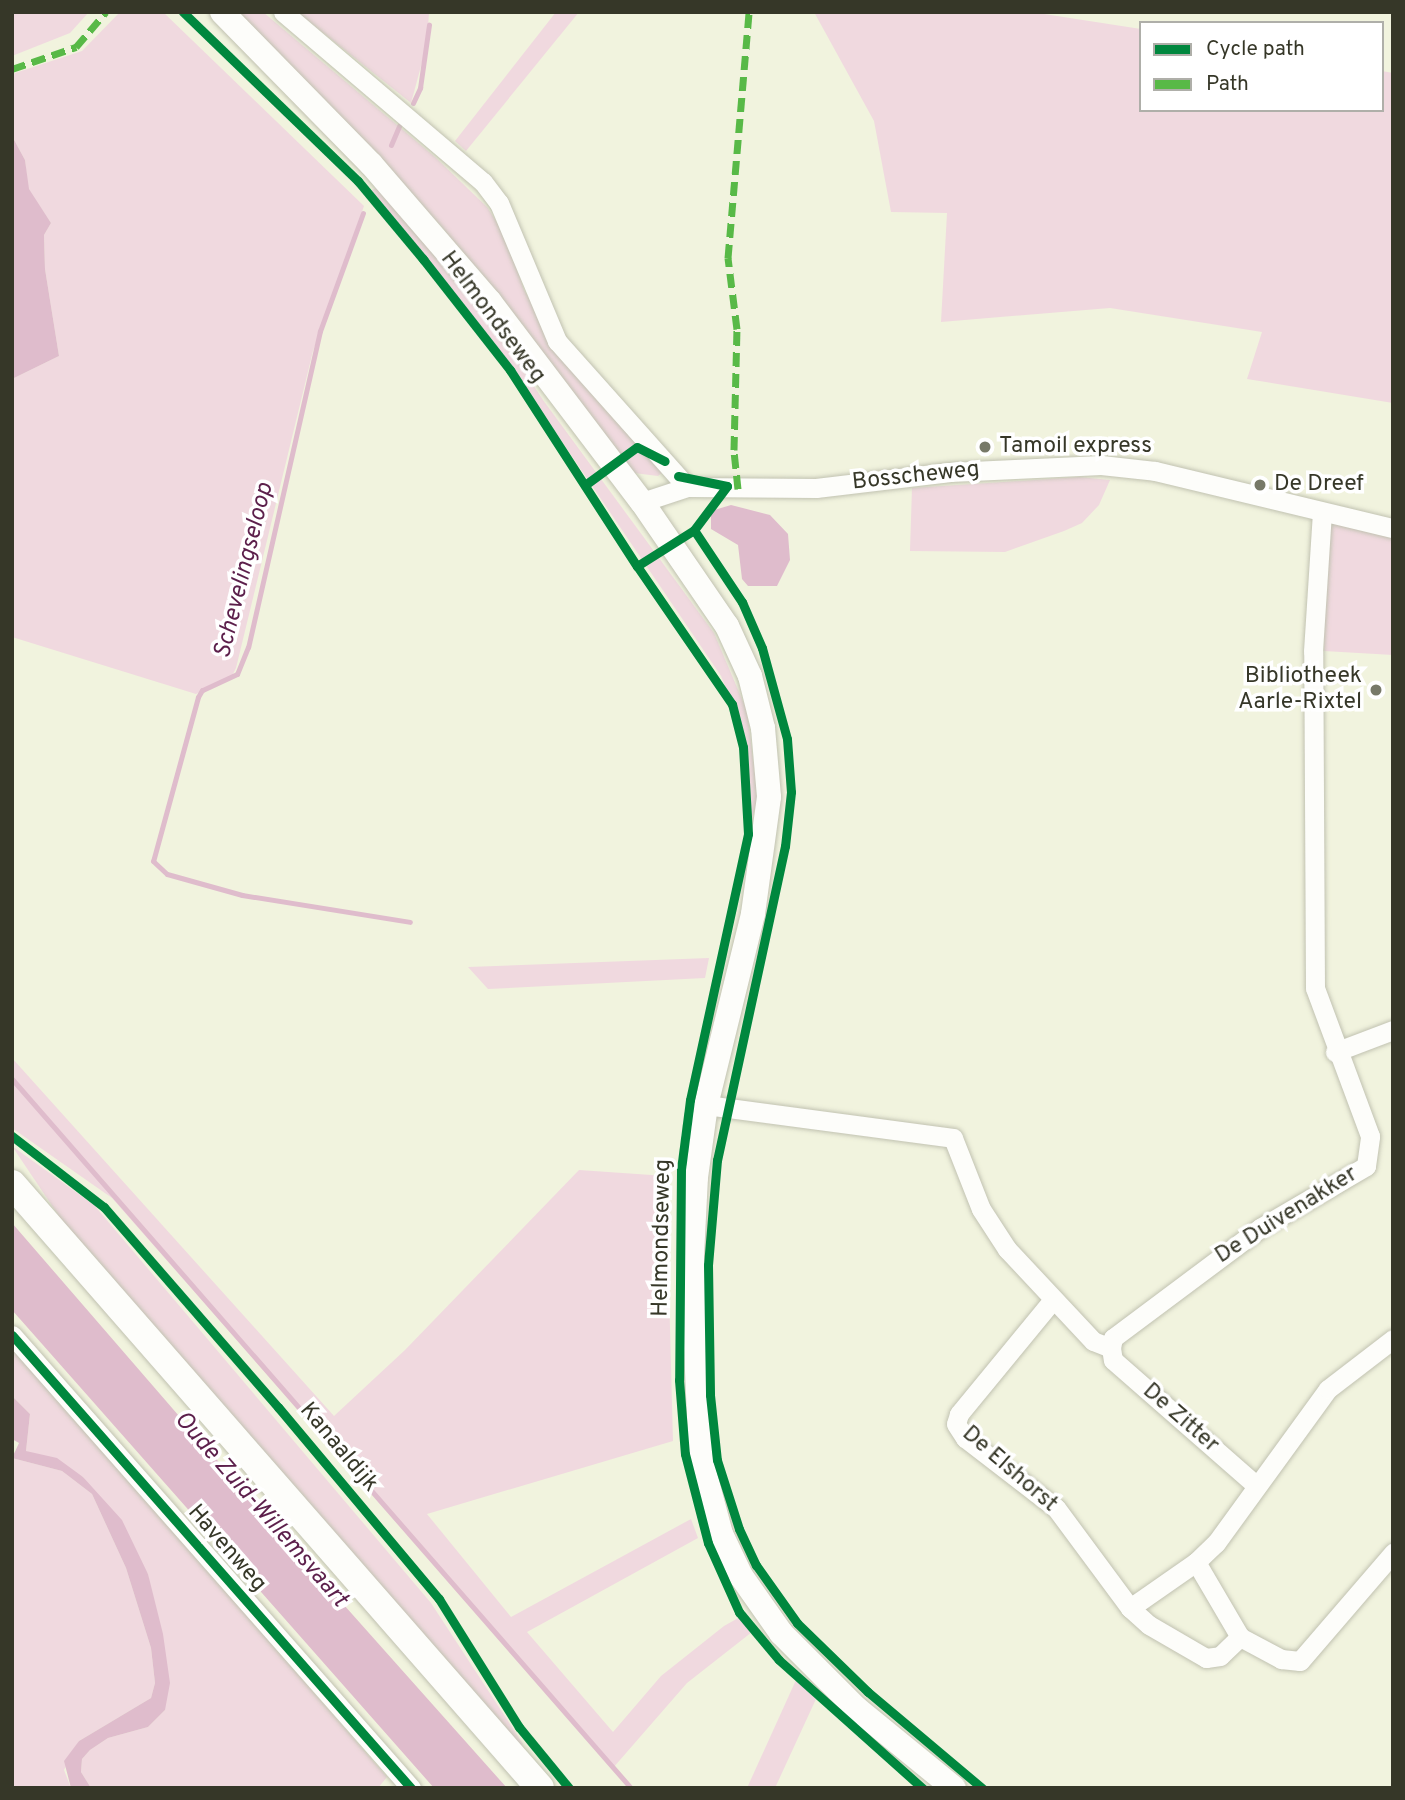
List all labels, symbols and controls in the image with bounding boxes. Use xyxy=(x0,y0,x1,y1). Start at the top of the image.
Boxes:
legend xyxy=(1139,21,1384,112)
text: Cycle path xyxy=(1206,36,1305,63)
text: Path xyxy=(1206,71,1249,98)
street label: Helmondseweg xyxy=(433,247,551,389)
place label: Tamoil express xyxy=(999,433,1152,461)
marker: Tamoil express xyxy=(977,439,993,455)
street label: Bosscheweg xyxy=(851,457,981,497)
place label: De Dreef xyxy=(1274,471,1364,499)
marker: De Dreef xyxy=(1252,477,1268,493)
water label: Schevelingseloop xyxy=(209,480,281,662)
place label: Bibliotheek Aarle-Rixtel xyxy=(1238,663,1362,717)
marker: Bibliotheek Aarle-Rixtel xyxy=(1368,682,1384,698)
street label: Helmondseweg xyxy=(648,1159,678,1317)
street label: De Duivenakker xyxy=(1211,1161,1363,1271)
street label: De Zitter xyxy=(1136,1378,1224,1460)
street label: Kanaaldijk xyxy=(293,1398,383,1498)
water label: Oude Zuid-Willemsvaart xyxy=(167,1406,353,1614)
street label: De Elshorst xyxy=(955,1421,1063,1519)
street label: Havenweg xyxy=(181,1500,271,1598)

